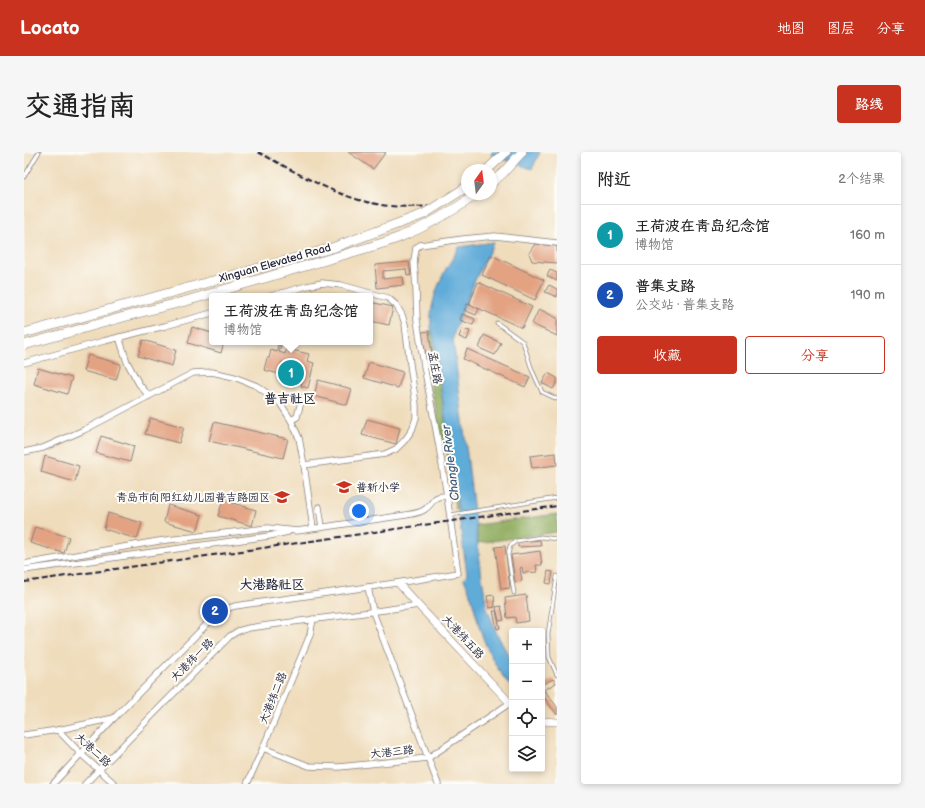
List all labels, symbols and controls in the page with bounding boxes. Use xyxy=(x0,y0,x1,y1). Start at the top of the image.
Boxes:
text: Locato xyxy=(20,17,80,40)
text: 地图 xyxy=(777,20,805,37)
text: 图层 xyxy=(827,20,855,37)
text: 分享 xyxy=(877,20,905,37)
button: 路线 xyxy=(837,85,901,123)
text: 交通指南 xyxy=(24,90,136,123)
north arrow xyxy=(461,164,497,200)
text: 附近 xyxy=(597,170,631,190)
text: 2个结果 xyxy=(838,171,885,187)
text: 王荷波在青岛纪念馆 xyxy=(635,217,770,236)
text: 1 xyxy=(607,227,613,243)
text: 160 m xyxy=(850,227,885,243)
text: 博物馆 xyxy=(635,237,674,253)
street label: Xinguan Elevated Road xyxy=(217,241,332,285)
text: 普集支路 xyxy=(635,277,695,296)
text: 2 xyxy=(606,287,614,303)
text: 190 m xyxy=(851,287,885,303)
popup xyxy=(209,293,373,345)
text: 公交站 · 普集支路 xyxy=(635,297,734,313)
text: 王荷波在青岛纪念馆 xyxy=(223,302,359,321)
text: 博物馆 xyxy=(223,322,263,338)
button: 收藏 xyxy=(597,336,737,374)
button: 分享 xyxy=(745,336,885,374)
street label: 孟庄路 xyxy=(426,351,444,385)
pin: 1 xyxy=(278,358,304,388)
district label: 普吉社区 xyxy=(264,391,316,407)
water label: Changle River xyxy=(439,423,463,502)
school or university icon: 普新小学 xyxy=(335,478,353,496)
place label: 普新小学 xyxy=(356,481,400,494)
school or university icon: 青岛市向阳红幼儿园普吉路园区 xyxy=(273,488,291,506)
place label: 青岛市向阳红幼儿园普吉路园区 xyxy=(116,491,270,504)
your location xyxy=(349,501,369,521)
district label: 大港路社区 xyxy=(239,577,305,593)
pin: 2 xyxy=(202,596,228,626)
street label: 大港纬五路 xyxy=(439,612,487,662)
map controls xyxy=(509,628,545,772)
button: + xyxy=(509,628,545,664)
street label: 大港纬一路 xyxy=(168,636,216,684)
button: − xyxy=(509,664,545,700)
street label: 大港纬二路 xyxy=(257,670,289,726)
button: locate xyxy=(509,700,545,736)
street label: 大港二路 xyxy=(72,730,114,770)
button: layers xyxy=(509,736,545,772)
street label: 大港三路 xyxy=(369,743,415,761)

